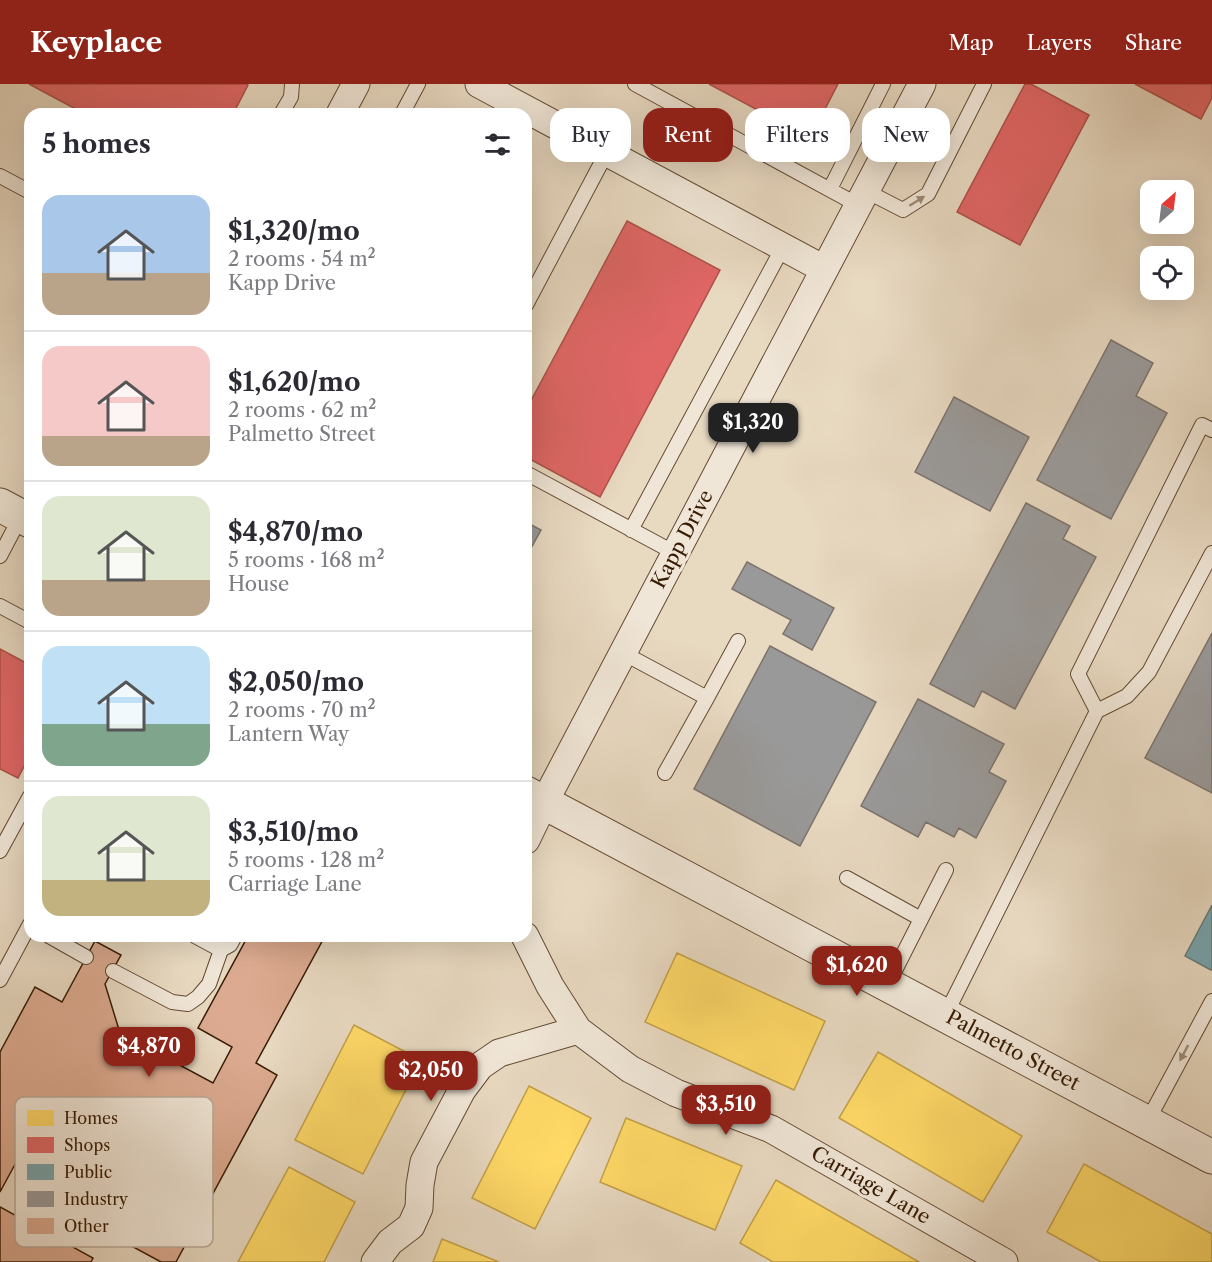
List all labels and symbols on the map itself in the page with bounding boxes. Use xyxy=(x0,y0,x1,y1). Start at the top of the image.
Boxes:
north arrow xyxy=(1140,180,1194,234)
one-way arrow xyxy=(909,196,925,207)
pin: $1,320 xyxy=(704,403,802,454)
street label: Kapp Drive xyxy=(646,486,718,592)
pin: $1,620 xyxy=(808,946,906,997)
street label: Palmetto Street xyxy=(942,1005,1084,1095)
pin: $4,870 xyxy=(100,1027,198,1078)
one-way arrow xyxy=(1179,1045,1189,1062)
pin: $2,050 xyxy=(382,1051,480,1102)
pin: $3,510 xyxy=(677,1085,775,1136)
legend xyxy=(15,1097,213,1247)
text: Homes xyxy=(64,1108,118,1128)
text: Shops xyxy=(64,1135,110,1155)
street label: Carriage Lane xyxy=(807,1141,935,1229)
text: Public xyxy=(64,1162,112,1182)
text: Industry xyxy=(64,1189,129,1209)
text: Other xyxy=(64,1216,109,1236)

